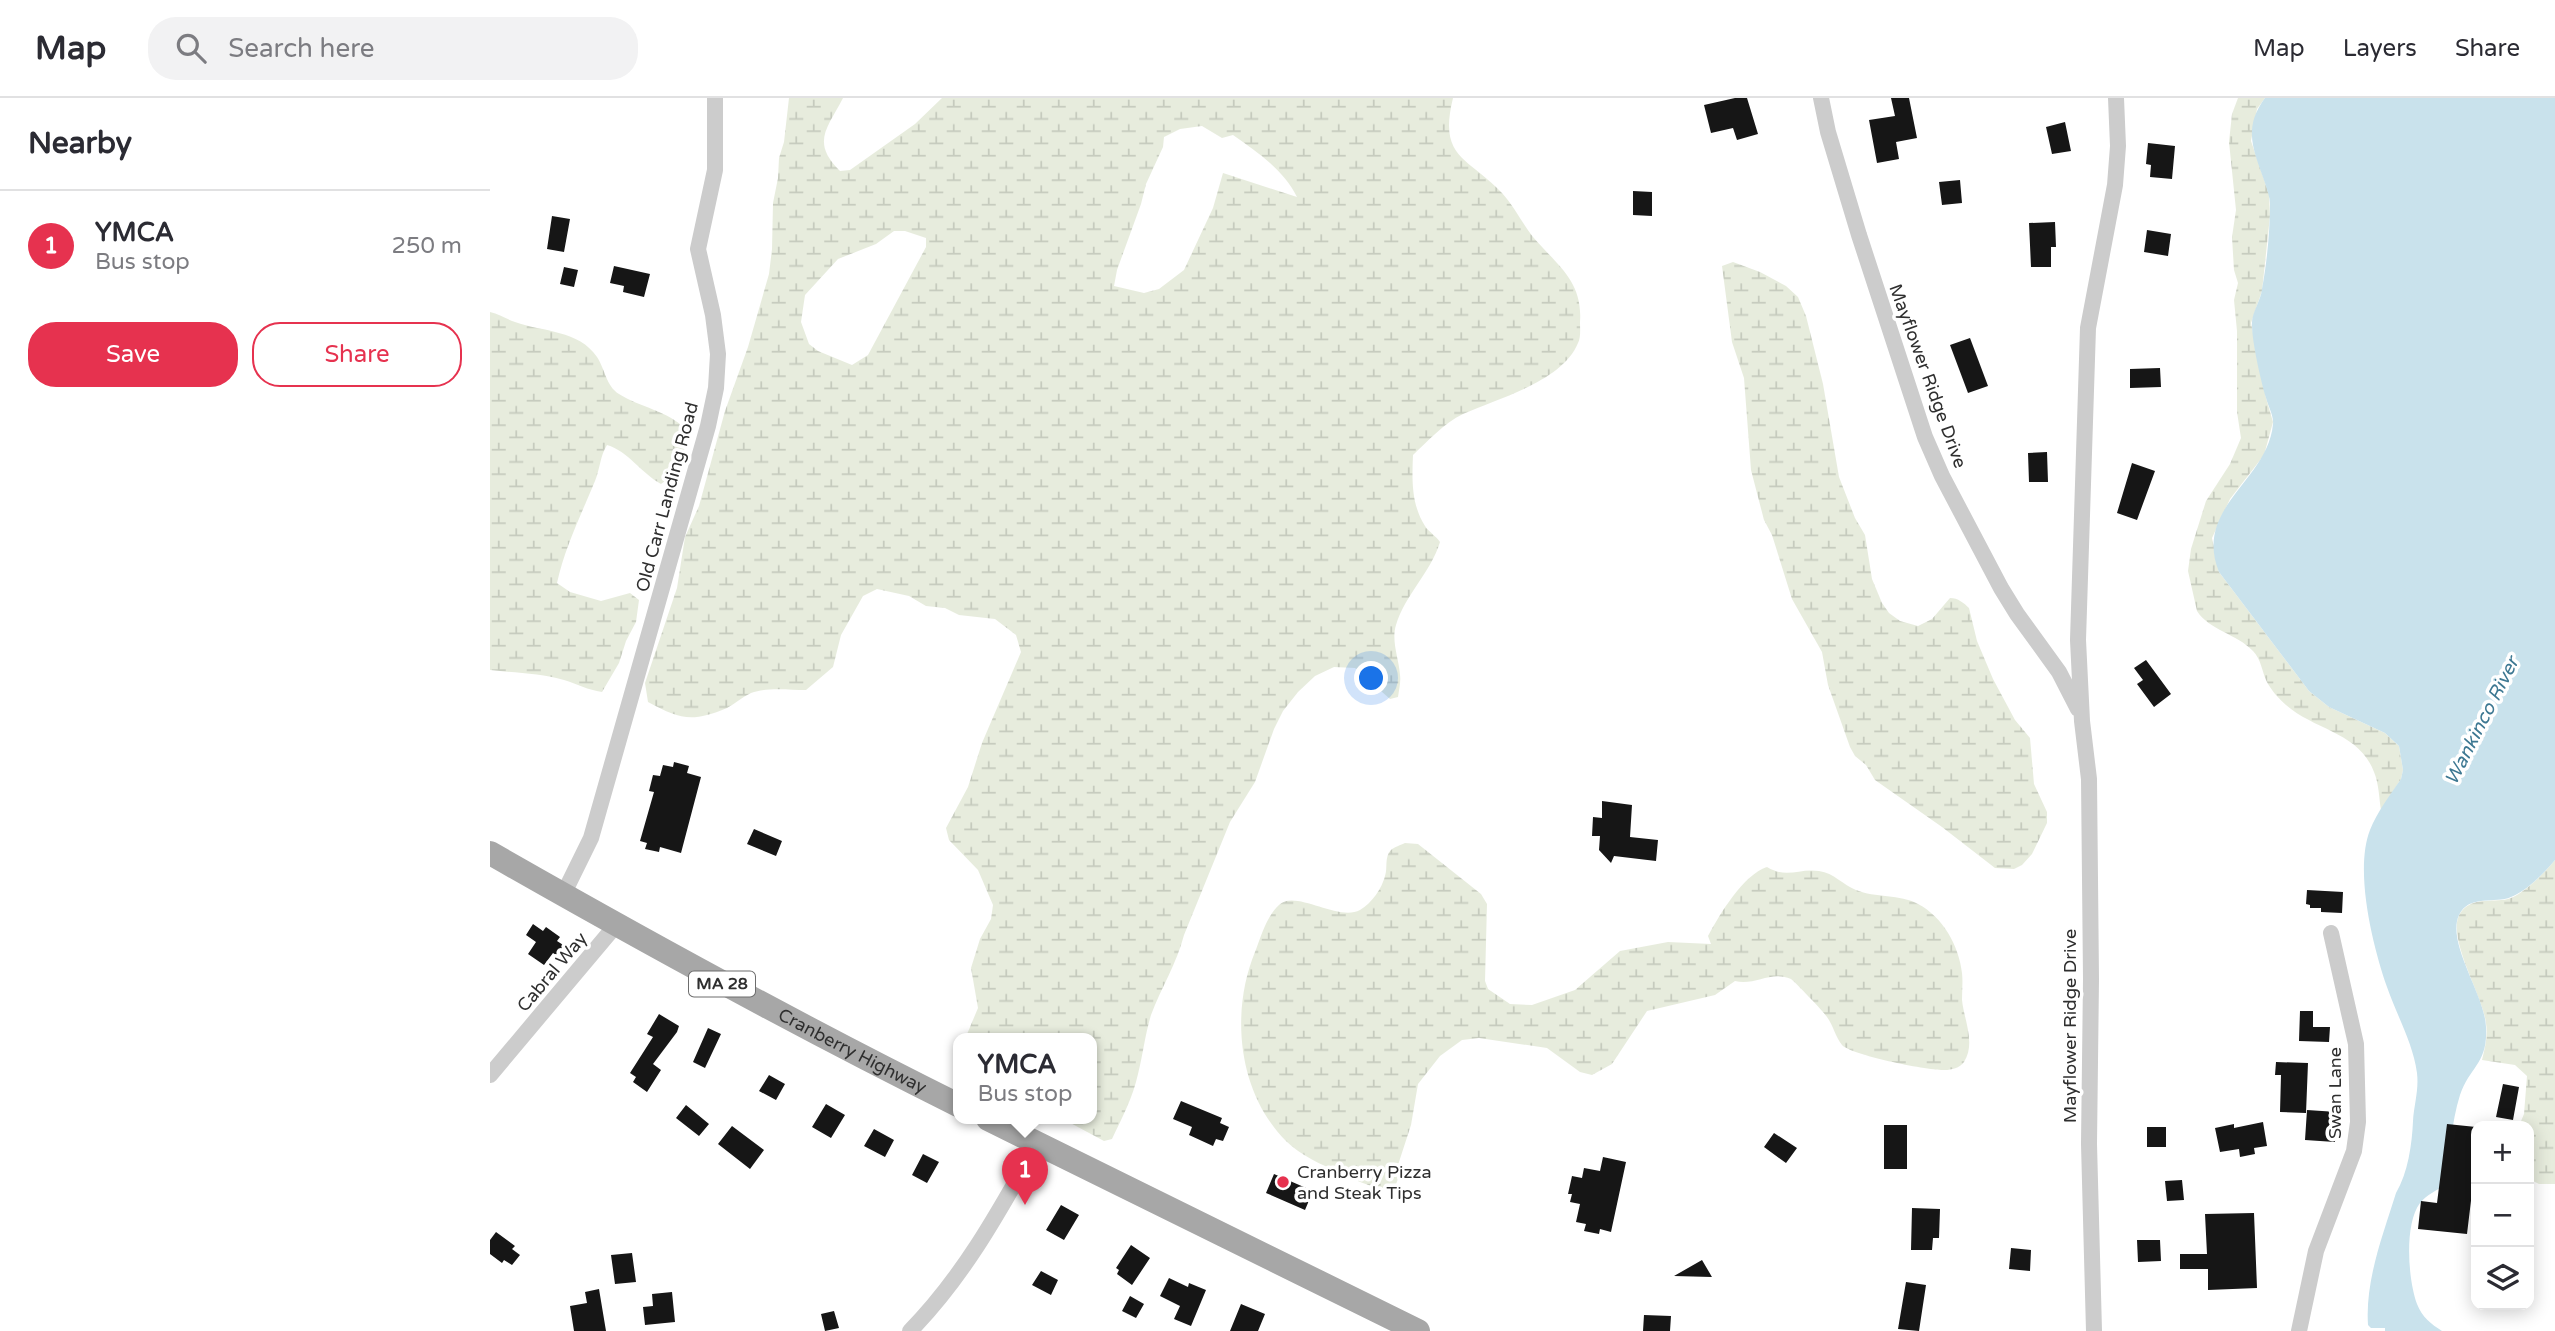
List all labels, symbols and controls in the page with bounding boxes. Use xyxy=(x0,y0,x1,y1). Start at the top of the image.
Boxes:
search box xyxy=(148,17,638,80)
text: Map xyxy=(35,29,106,68)
icon: search xyxy=(172,29,210,67)
text: Search here xyxy=(228,33,374,64)
text: Map xyxy=(2253,34,2305,63)
text: Layers xyxy=(2343,34,2417,63)
text: Share xyxy=(2455,34,2520,63)
text: Nearby xyxy=(28,125,132,162)
text: YMCA xyxy=(95,217,174,248)
text: 1 xyxy=(44,232,58,260)
text: 250 m xyxy=(392,232,462,260)
text: Bus stop xyxy=(95,248,190,276)
street label: Mayflower Ridge Drive xyxy=(1884,281,1972,471)
button: Save xyxy=(28,322,238,387)
button: Share xyxy=(252,322,462,387)
street label: Old Carr Landing Road xyxy=(631,400,703,594)
water label: Wankinco River xyxy=(2440,651,2525,788)
your location xyxy=(1354,661,1388,695)
street label: Cabral Way xyxy=(512,927,592,1016)
street label: Mayflower Ridge Drive xyxy=(2059,929,2081,1123)
road number: MA 28 xyxy=(689,972,755,996)
street label: Cranberry Highway xyxy=(774,1003,930,1099)
popup xyxy=(953,1033,1097,1124)
street label: Swan Lane xyxy=(2324,1047,2346,1139)
text: YMCA xyxy=(978,1049,1057,1080)
text: Bus stop xyxy=(978,1080,1072,1108)
map controls xyxy=(2471,1121,2534,1310)
button: + xyxy=(2471,1121,2534,1184)
pin: 1 xyxy=(1002,1147,1048,1205)
place label: Cranberry Pizza and Steak Tips xyxy=(1297,1161,1432,1204)
marker: Cranberry Pizza and Steak Tips xyxy=(1275,1174,1291,1190)
button: − xyxy=(2471,1184,2534,1247)
button: layers xyxy=(2471,1247,2534,1310)

